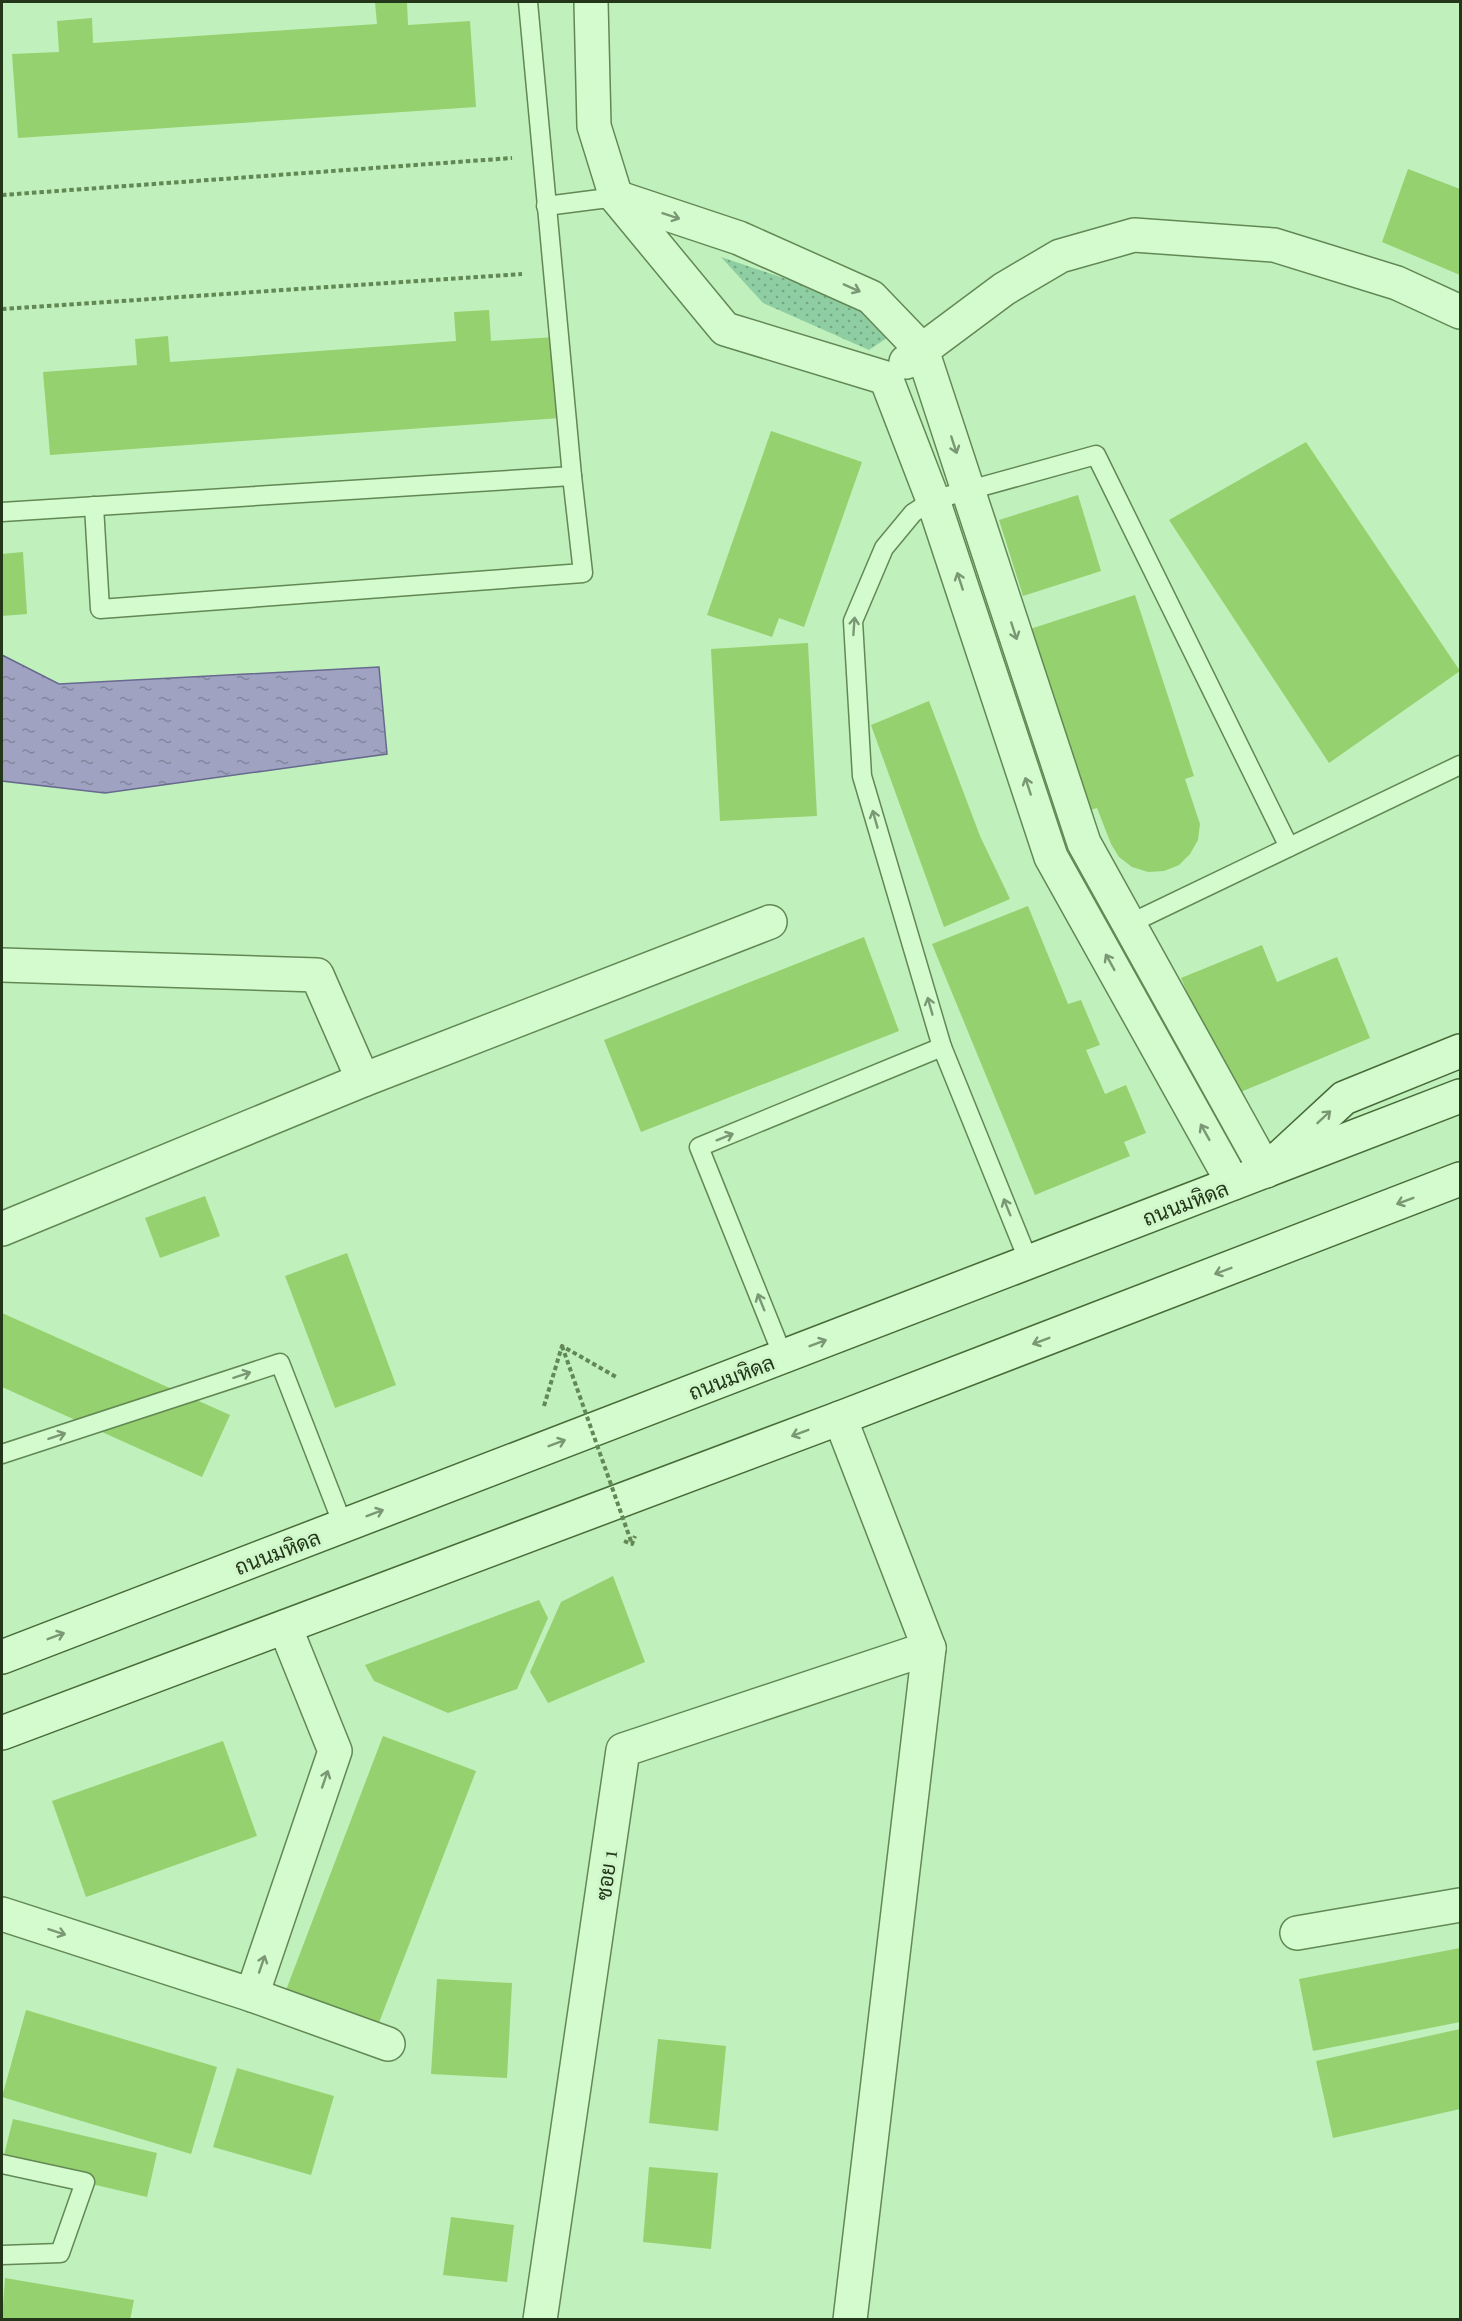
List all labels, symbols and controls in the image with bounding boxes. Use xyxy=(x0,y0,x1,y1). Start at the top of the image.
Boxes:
one-way arrow xyxy=(661,211,680,222)
one-way arrow xyxy=(843,284,861,295)
one-way arrow xyxy=(949,435,960,454)
one-way arrow xyxy=(954,572,965,591)
one-way arrow xyxy=(849,617,860,636)
one-way arrow xyxy=(1010,621,1021,640)
one-way arrow xyxy=(1022,777,1033,796)
one-way arrow xyxy=(869,810,880,829)
one-way arrow xyxy=(1104,954,1116,971)
one-way arrow xyxy=(924,997,935,1016)
one-way arrow xyxy=(1316,1110,1331,1124)
one-way arrow xyxy=(1199,1124,1211,1141)
one-way arrow xyxy=(715,1131,733,1142)
street label: ถนนมหิดล xyxy=(1138,1173,1232,1231)
one-way arrow xyxy=(1396,1196,1415,1207)
one-way arrow xyxy=(1001,1199,1012,1217)
one-way arrow xyxy=(1214,1266,1233,1277)
one-way arrow xyxy=(755,1293,766,1312)
one-way arrow xyxy=(1032,1336,1051,1347)
one-way arrow xyxy=(808,1337,827,1348)
street label: ถนนมหิดล xyxy=(684,1347,778,1405)
one-way arrow xyxy=(232,1369,251,1380)
one-way arrow xyxy=(791,1428,810,1439)
one-way arrow xyxy=(47,1430,66,1441)
one-way arrow xyxy=(548,1437,566,1448)
one-way arrow xyxy=(366,1507,384,1518)
street label: ถนนมหิดล xyxy=(230,1522,324,1580)
one-way arrow xyxy=(46,1629,65,1640)
one-way arrow xyxy=(321,1771,332,1789)
street label: ซอย 1 xyxy=(588,1848,622,1902)
one-way arrow xyxy=(47,1927,66,1938)
one-way arrow xyxy=(258,1955,269,1974)

